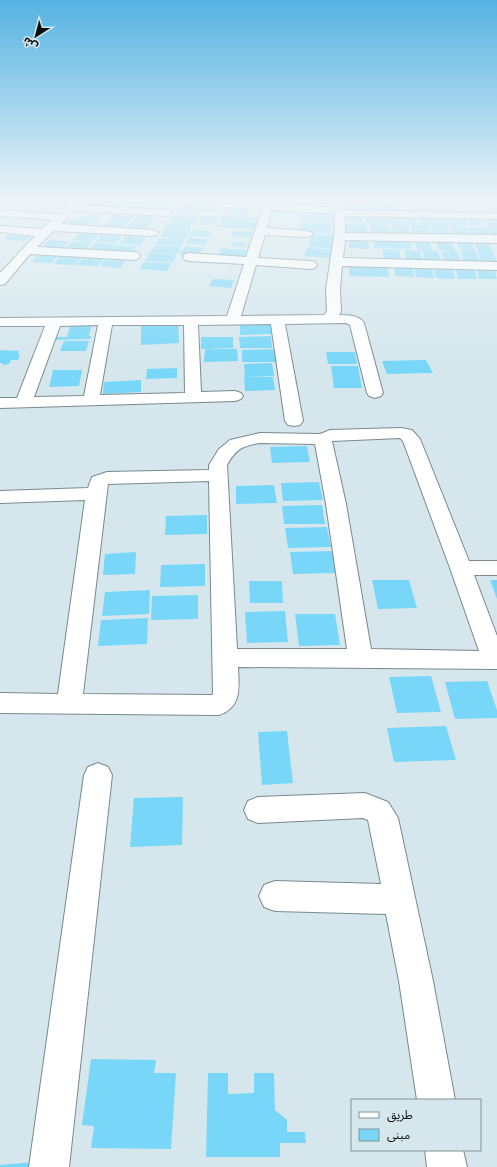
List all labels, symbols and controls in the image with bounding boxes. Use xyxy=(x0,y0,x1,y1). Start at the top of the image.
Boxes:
north arrow xyxy=(16,16,56,56)
text: ش xyxy=(20,34,40,53)
legend xyxy=(351,1099,481,1151)
text: طريق xyxy=(387,1108,413,1123)
text: مبنى xyxy=(387,1128,410,1142)

